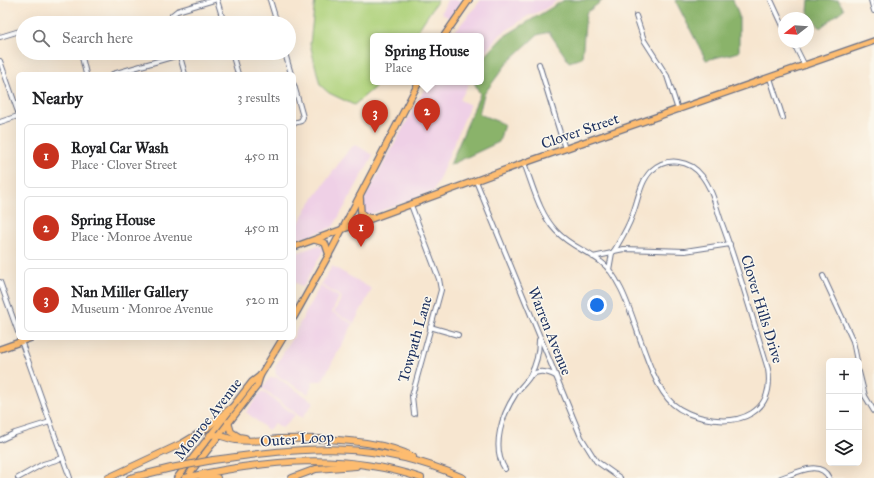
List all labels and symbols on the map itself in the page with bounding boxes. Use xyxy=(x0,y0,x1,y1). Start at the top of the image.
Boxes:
north arrow xyxy=(778,12,814,48)
pin: 2 xyxy=(414,98,440,131)
pin: 3 xyxy=(362,100,388,133)
street label: Clover Street xyxy=(539,109,622,153)
pin: 1 xyxy=(348,214,374,247)
street label: Clover Hills Drive xyxy=(737,253,787,365)
street label: Warren Avenue xyxy=(524,284,576,378)
street label: Towpath Lane xyxy=(394,294,436,384)
your location xyxy=(587,295,607,315)
street label: Monroe Avenue xyxy=(170,375,246,463)
street label: Outer Loop xyxy=(260,427,334,451)

